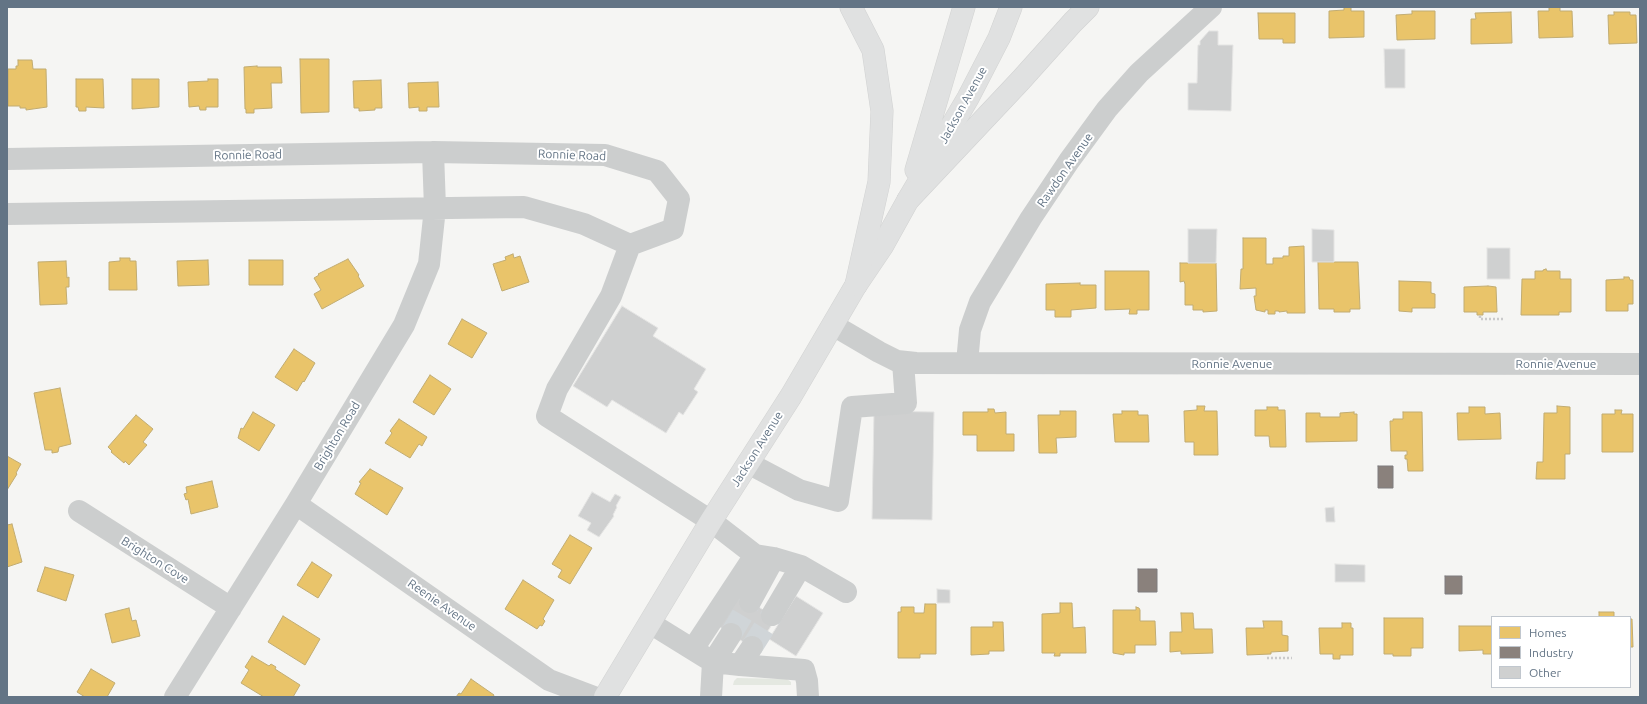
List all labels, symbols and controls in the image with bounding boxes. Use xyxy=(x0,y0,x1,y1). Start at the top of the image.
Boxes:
street label: Jackson Avenue xyxy=(936,64,990,146)
street label: Rawdon Avenue xyxy=(1034,130,1096,210)
street label: Ronnie Road xyxy=(214,147,282,163)
street label: Ronnie Road xyxy=(538,147,606,163)
street label: Ronnie Avenue xyxy=(1192,357,1272,371)
street label: Ronnie Avenue xyxy=(1516,357,1596,371)
street label: Brighton Road xyxy=(311,399,363,473)
street label: Jackson Avenue xyxy=(728,409,786,489)
street label: Brighton Cove xyxy=(119,534,191,586)
street label: Reenie Avenue xyxy=(405,576,479,634)
legend xyxy=(1491,616,1631,688)
text: Homes xyxy=(1529,626,1567,639)
text: Industry xyxy=(1529,646,1573,659)
text: Other xyxy=(1529,666,1561,679)

